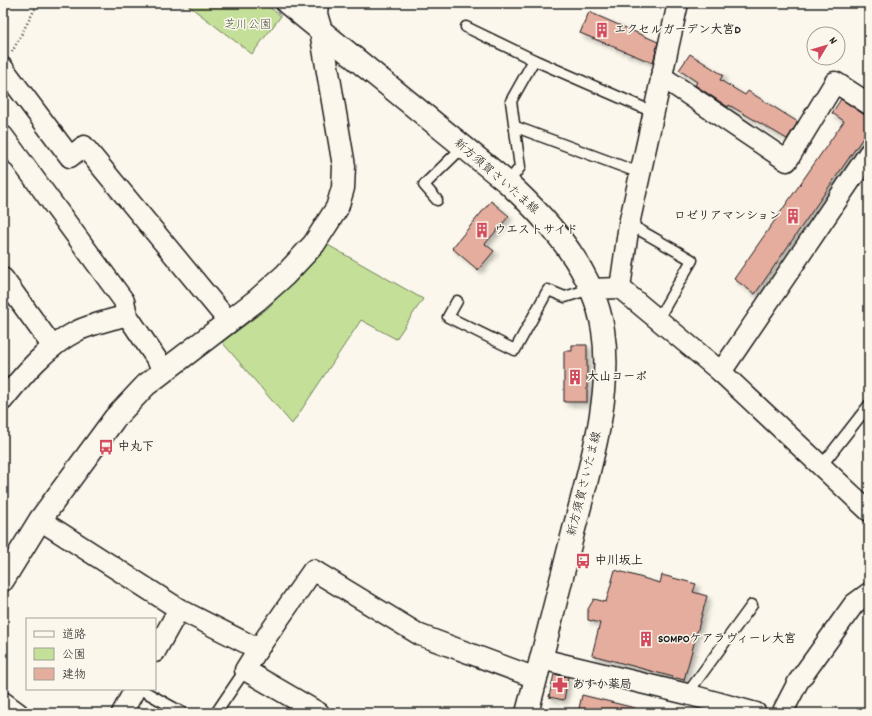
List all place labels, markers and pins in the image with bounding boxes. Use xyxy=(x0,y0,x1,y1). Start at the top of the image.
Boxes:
building icon: エクセルガーデン大宮D xyxy=(593,21,611,39)
place label: エクセルガーデン大宮D xyxy=(614,22,741,39)
building icon: ロゼリアマンション xyxy=(784,207,802,225)
place label: ロゼリアマンション xyxy=(674,208,781,225)
building icon: ウエストサイド xyxy=(473,221,491,239)
place label: ウエストサイド xyxy=(494,222,578,239)
building icon: 大山コーポ xyxy=(566,368,584,386)
place label: 大山コーポ xyxy=(587,369,647,386)
bus stop icon: 中丸下 xyxy=(97,438,115,456)
place label: 中丸下 xyxy=(118,439,154,456)
bus stop icon: 中川坂上 xyxy=(574,552,592,570)
place label: 中川坂上 xyxy=(595,553,643,570)
building icon: SOMPOケアラヴィーレ大宮 xyxy=(637,630,655,648)
place label: SOMPOケアラヴィーレ大宮 xyxy=(658,631,796,648)
pharmacy icon: あすか薬局 xyxy=(551,676,569,694)
place label: あすか薬局 xyxy=(572,677,632,694)

